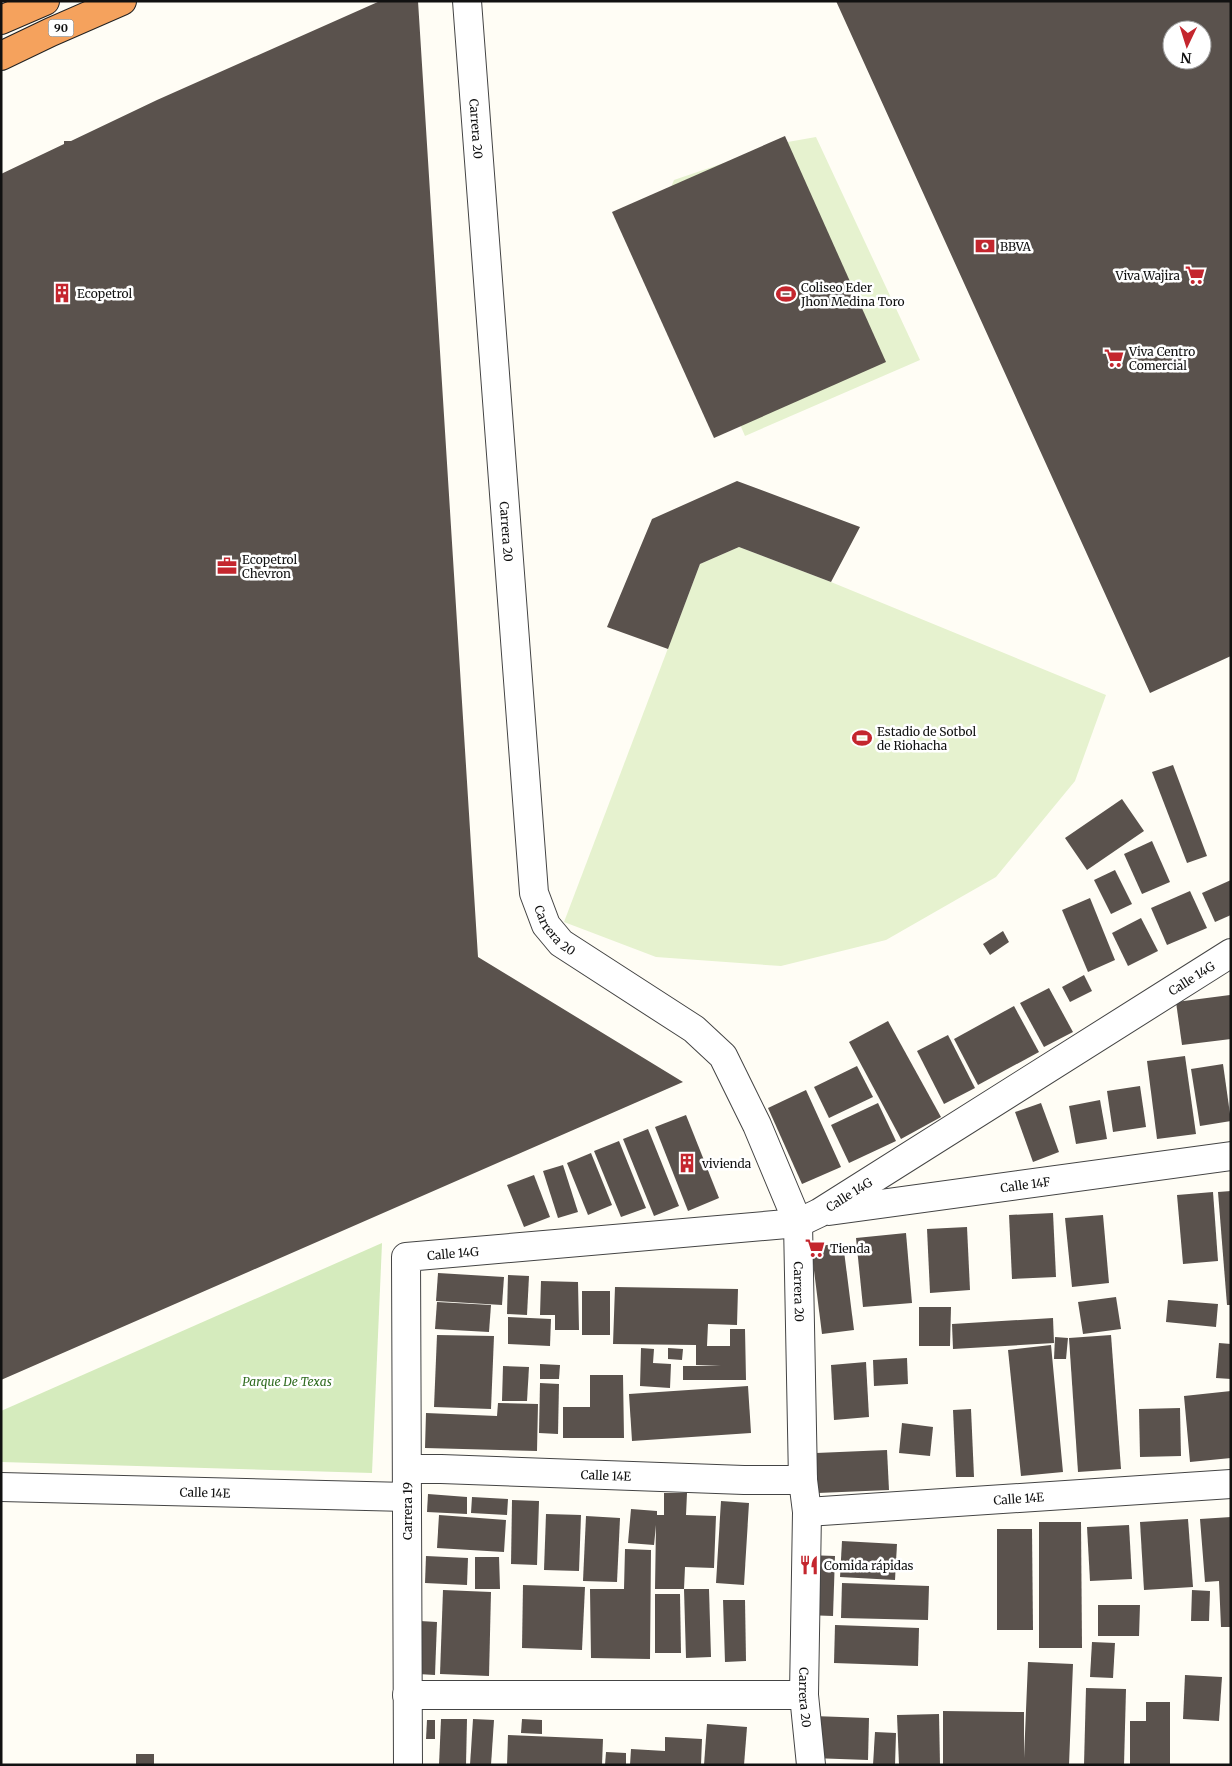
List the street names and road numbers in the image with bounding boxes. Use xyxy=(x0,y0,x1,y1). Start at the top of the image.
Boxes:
road number: 90 xyxy=(48,19,74,36)
street label: Carrera 20 xyxy=(467,98,486,160)
street label: Carrera 20 xyxy=(497,501,517,562)
street label: Carrera 20 xyxy=(532,903,579,958)
street label: Calle 14G xyxy=(1165,958,1218,998)
street label: Calle 14F xyxy=(999,1173,1052,1195)
street label: Calle 14G xyxy=(823,1174,875,1214)
street label: Calle 14G xyxy=(426,1243,480,1263)
street label: Carrera 20 xyxy=(791,1261,807,1322)
street label: Calle 14E xyxy=(580,1467,632,1483)
street label: Carrera 19 xyxy=(400,1482,415,1540)
street label: Calle 14E xyxy=(180,1484,231,1500)
street label: Calle 14E xyxy=(993,1489,1045,1507)
street label: Carrera 20 xyxy=(796,1667,815,1728)

